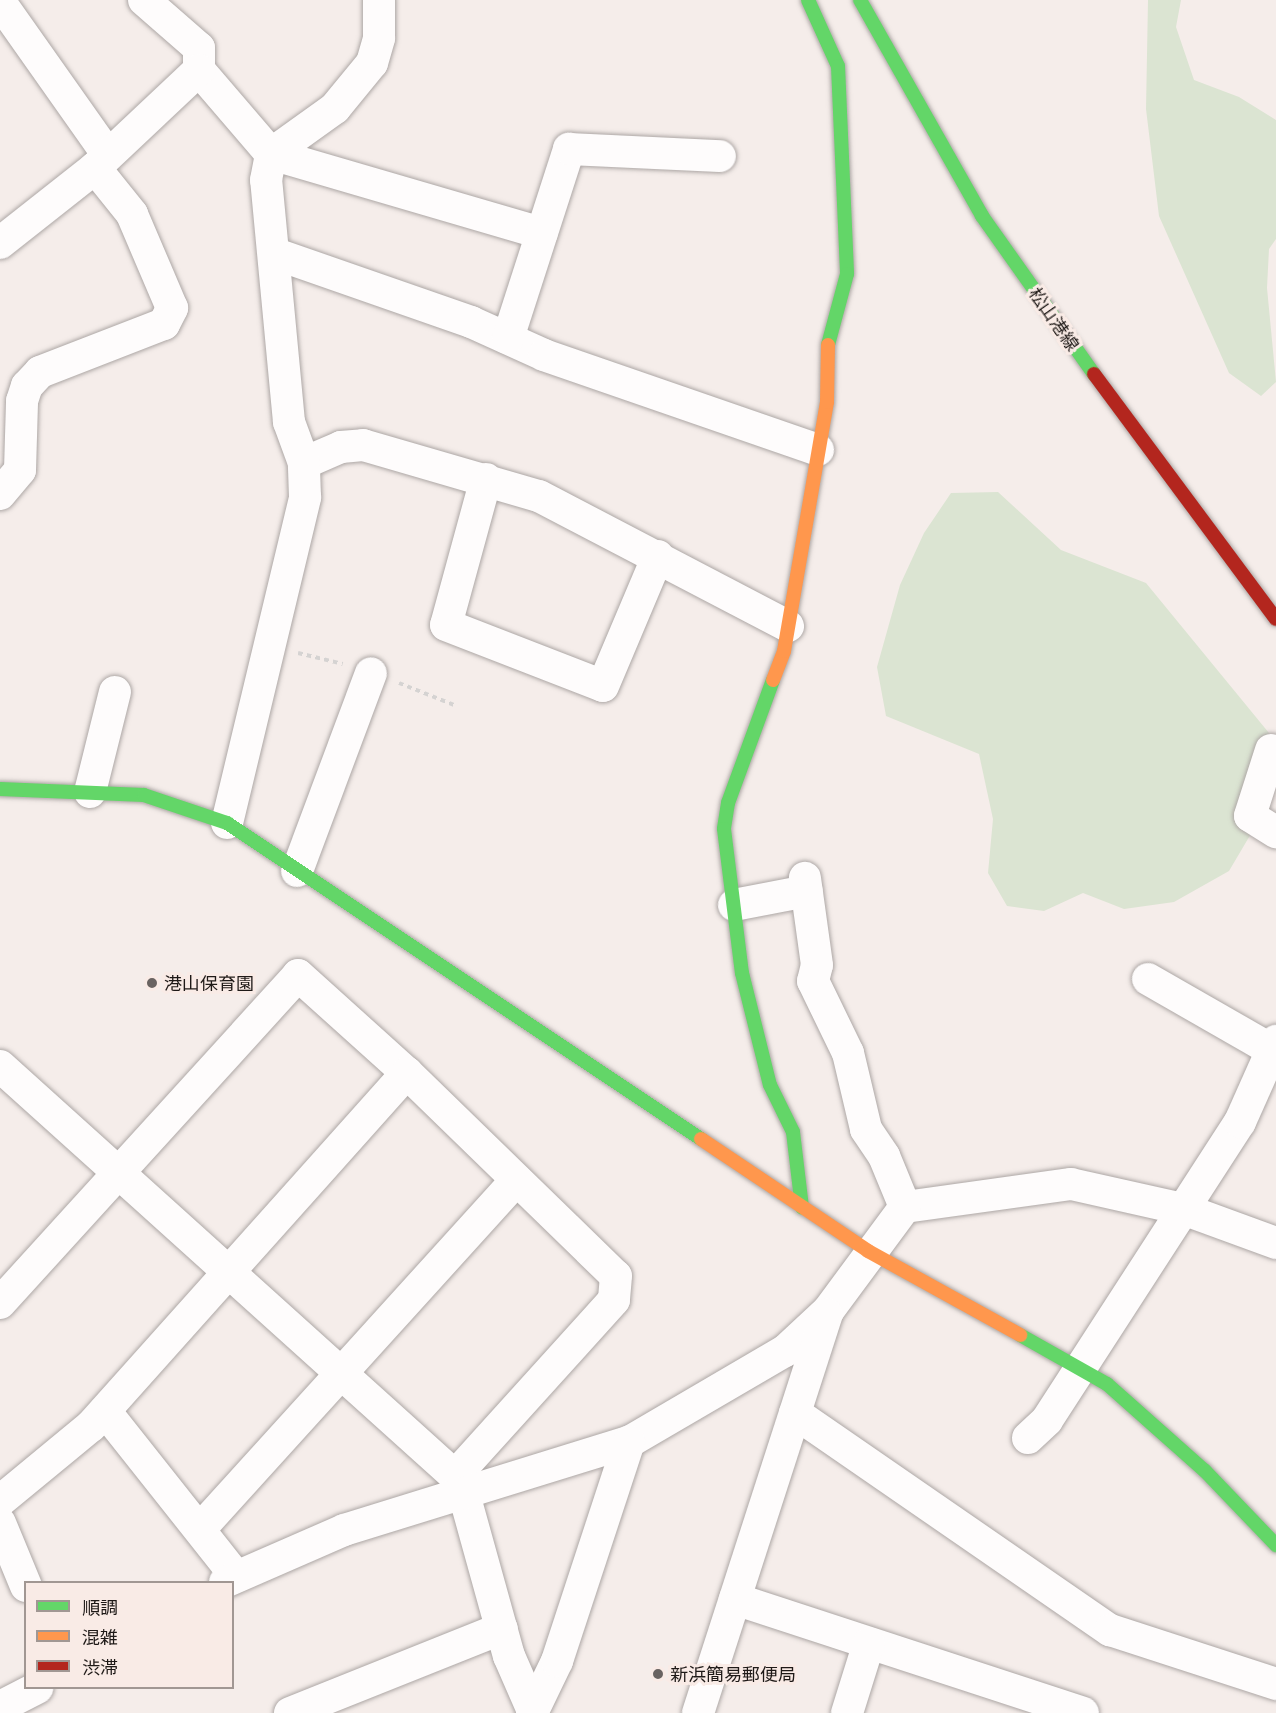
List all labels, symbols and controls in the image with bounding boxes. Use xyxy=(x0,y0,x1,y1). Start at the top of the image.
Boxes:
street label: 松山港線 xyxy=(1025,283,1083,355)
place label: 港山保育園 xyxy=(164,972,254,994)
marker: 港山保育園 xyxy=(145,976,159,990)
legend xyxy=(24,1581,234,1689)
text: 順調 xyxy=(82,1596,118,1618)
text: 混雑 xyxy=(82,1626,118,1648)
text: 渋滞 xyxy=(82,1656,118,1678)
place label: 新浜簡易郵便局 xyxy=(670,1663,796,1685)
marker: 新浜簡易郵便局 xyxy=(651,1667,665,1681)

